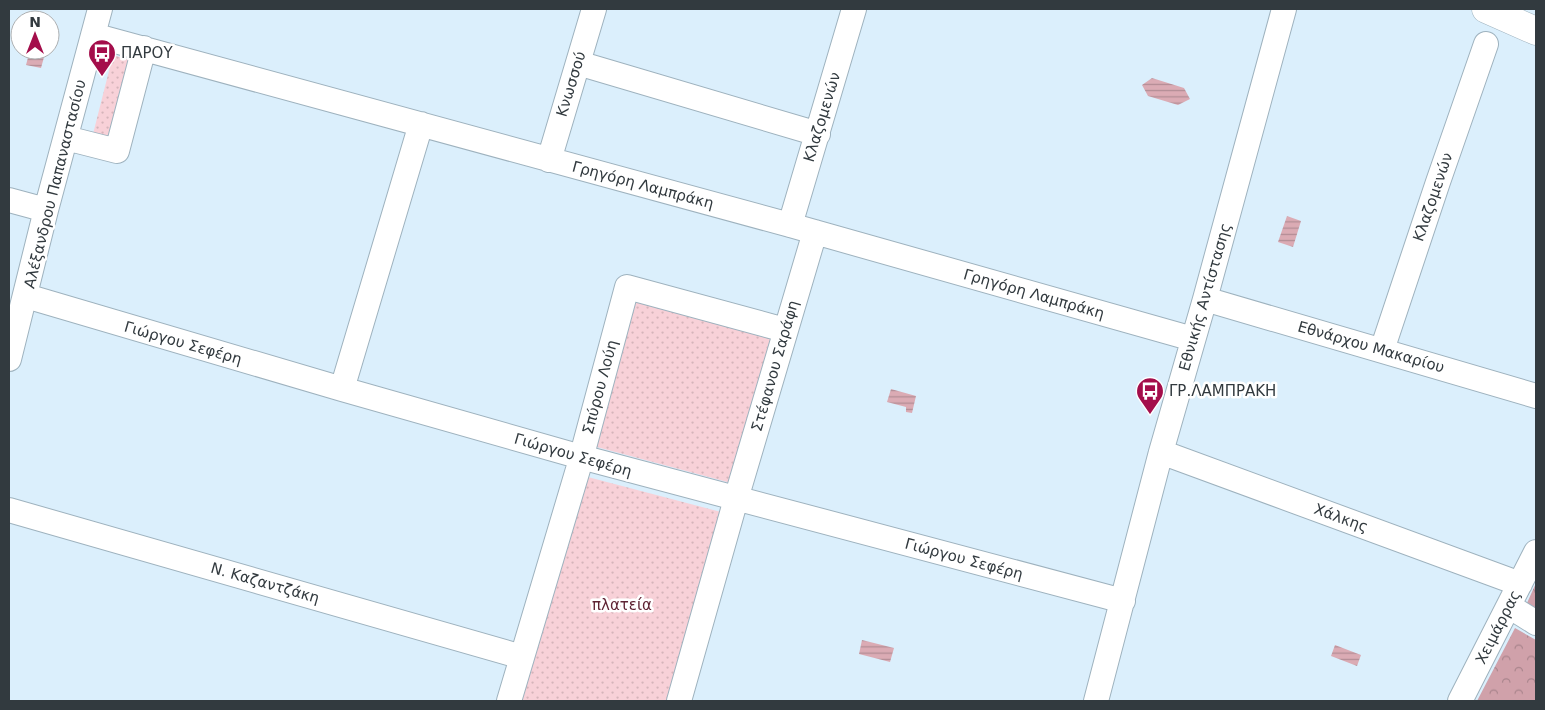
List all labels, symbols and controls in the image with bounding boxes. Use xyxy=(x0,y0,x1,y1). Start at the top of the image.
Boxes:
north arrow xyxy=(10,10,60,60)
text: N xyxy=(29,14,41,30)
bus stop icon: ΠΑΡΟΥ xyxy=(87,38,117,77)
place label: ΠΑΡΟΥ xyxy=(121,44,173,62)
street label: Κνωσσού xyxy=(553,49,589,119)
street label: Κλαζομενών xyxy=(800,70,844,164)
street label: Αλέξανδρου Παπαναστασίου xyxy=(20,78,90,290)
street label: Κλαζομενών xyxy=(1409,150,1457,244)
street label: Γρηγόρη Λαμπράκη xyxy=(570,157,716,213)
street label: Εθνικής Αντίστασης xyxy=(1175,221,1235,373)
street label: Γρηγόρη Λαμπράκη xyxy=(961,265,1107,323)
street label: Στέφανου Σαράφη xyxy=(748,298,802,434)
street label: Εθνάρχου Μακαρίου xyxy=(1296,317,1446,377)
street label: Γιώργου Σεφέρη xyxy=(122,318,244,368)
street label: Σπύρου Λούη xyxy=(579,338,621,436)
bus stop icon: ΓΡ.ΛΑΜΠΡΑΚΗ xyxy=(1135,376,1165,415)
place label: ΓΡ.ΛΑΜΠΡΑΚΗ xyxy=(1169,382,1276,400)
street label: Γιώργου Σεφέρη xyxy=(512,430,634,480)
street label: Χάλκης xyxy=(1312,500,1370,536)
street label: Γιώργου Σεφέρη xyxy=(903,535,1025,583)
street label: Ν. Καζαντζάκη xyxy=(209,559,321,607)
street label: Χειμάρρας xyxy=(1472,587,1524,667)
park label: πλατεία xyxy=(592,596,652,614)

